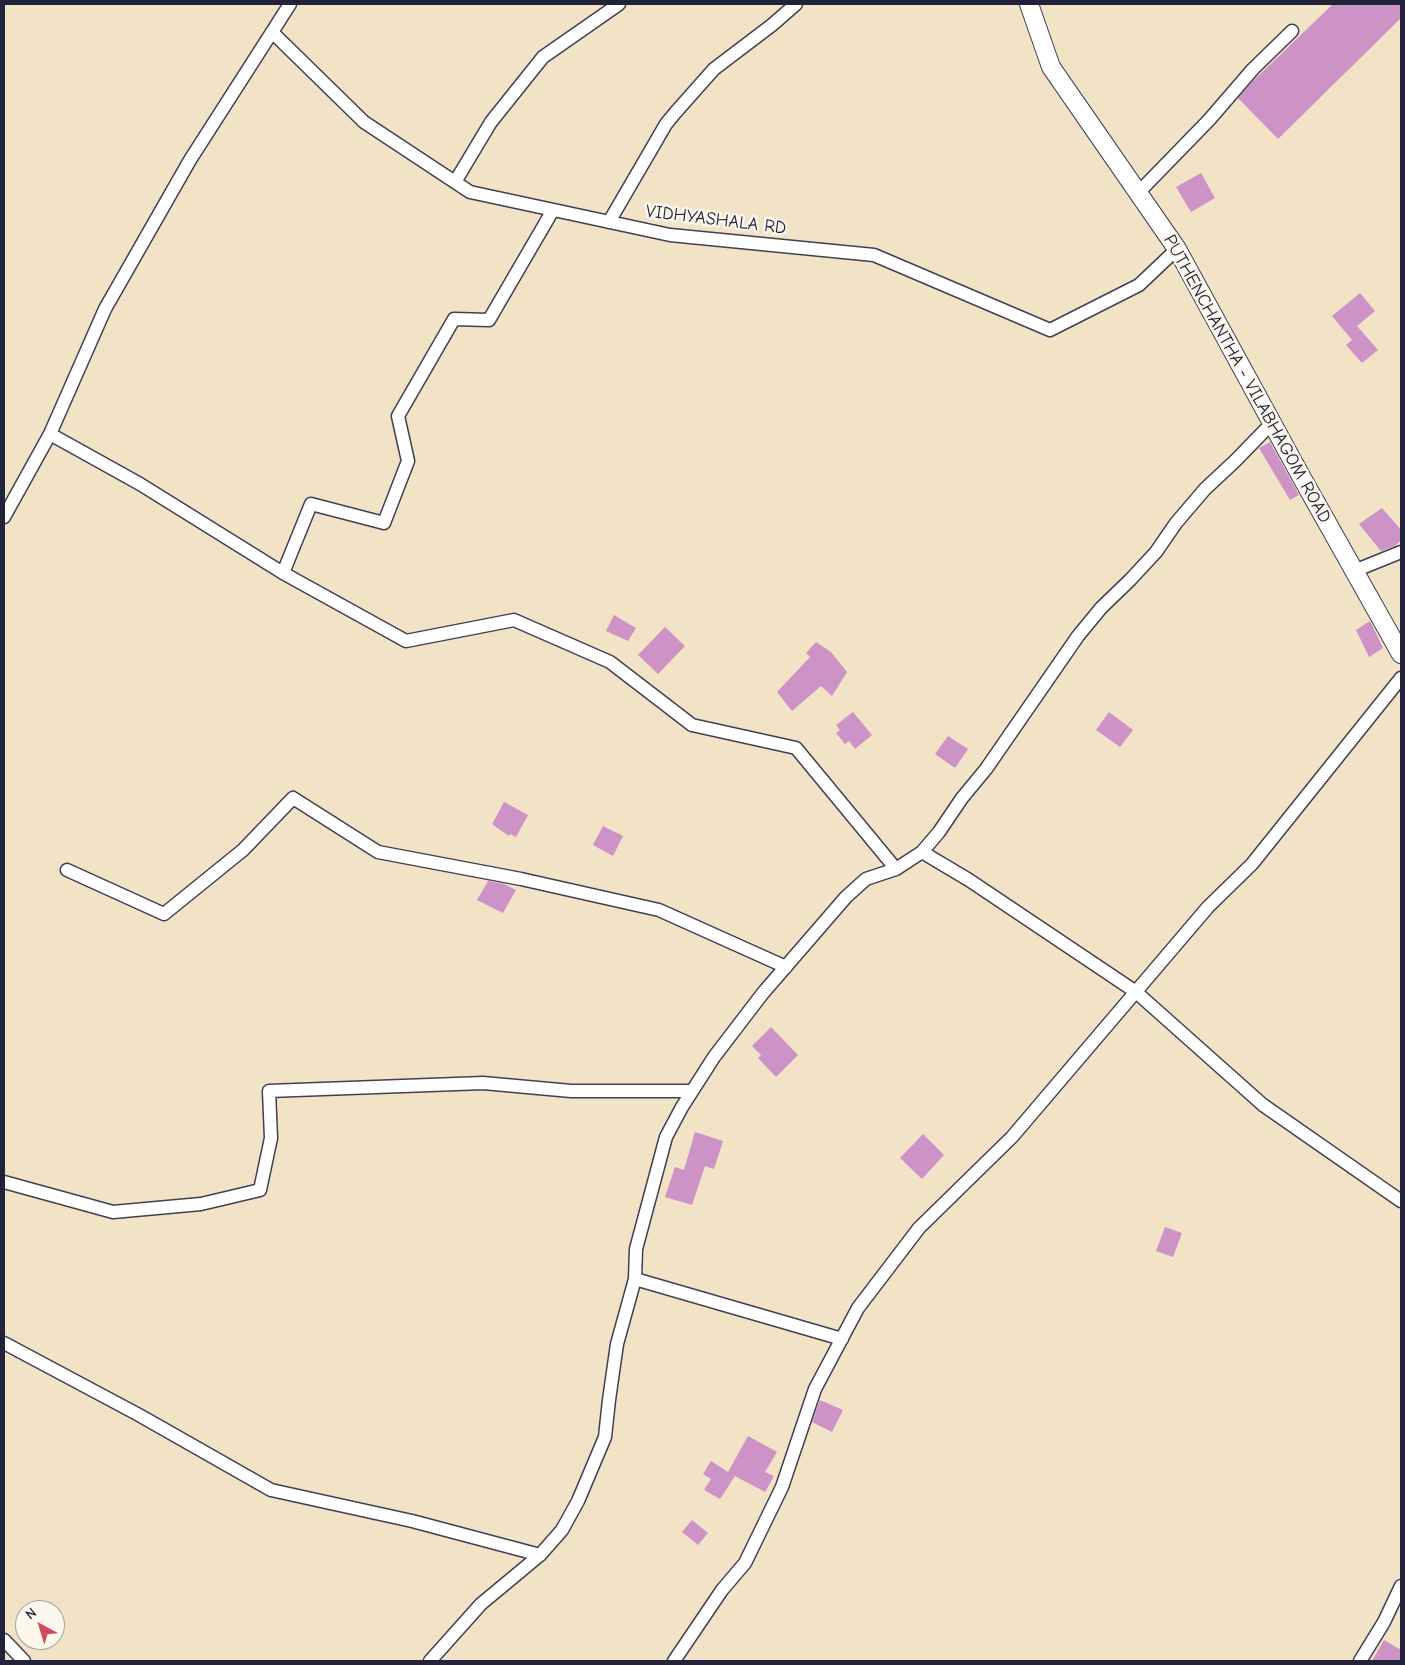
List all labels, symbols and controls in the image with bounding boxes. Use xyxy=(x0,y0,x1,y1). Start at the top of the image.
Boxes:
street label: VIDHYASHALA RD xyxy=(644,201,788,239)
street label: PUTHENCHANTHA - VILABHAGOM ROAD xyxy=(1158,231,1336,527)
north arrow xyxy=(15,1600,65,1650)
text: N xyxy=(22,1604,40,1623)

